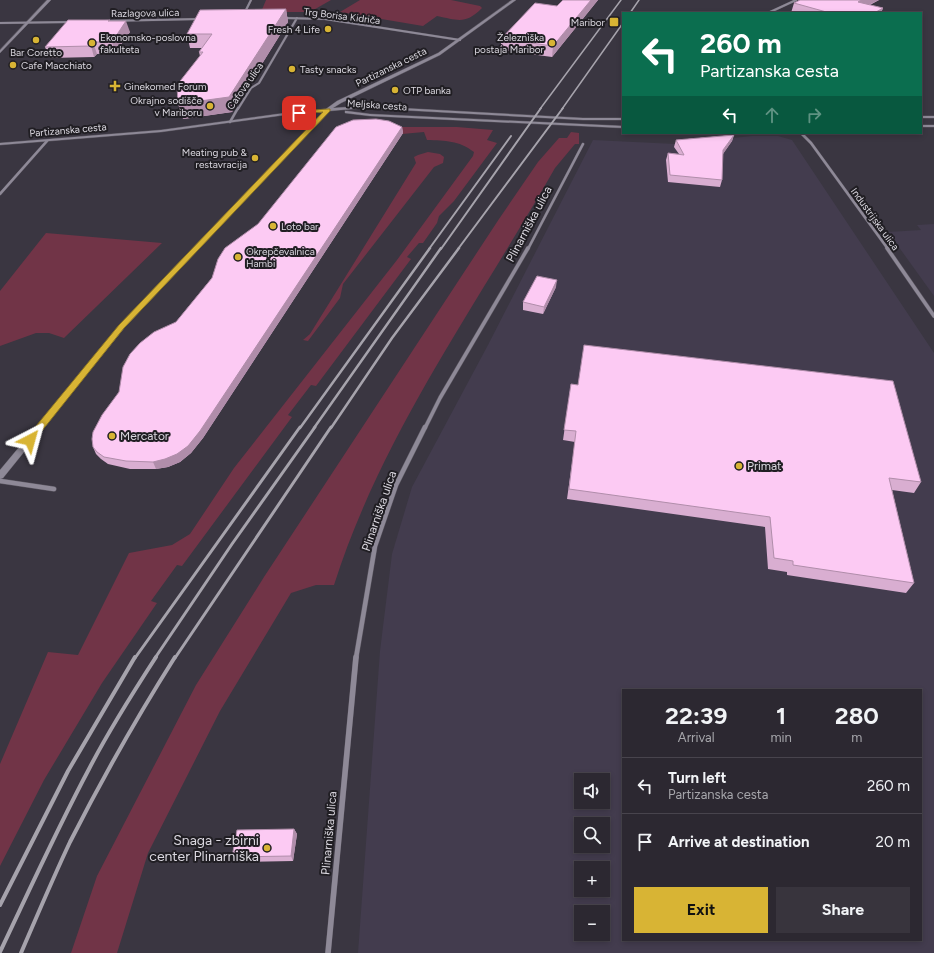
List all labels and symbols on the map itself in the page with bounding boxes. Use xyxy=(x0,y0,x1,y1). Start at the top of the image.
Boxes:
street label: Trg Borisa Kidriča xyxy=(303,5,381,27)
street label: Razlagova ulica xyxy=(111,6,179,20)
place label: Maribor xyxy=(571,16,606,29)
marker: Maribor xyxy=(608,16,620,28)
place label: Fresh 4 Life xyxy=(268,23,321,36)
marker: Fresh 4 Life xyxy=(323,24,333,34)
place label: Ekonomsko-poslovna fakulteta xyxy=(100,31,196,56)
place label: Železniška postaja Maribor xyxy=(474,31,545,56)
marker: Bar Coretto xyxy=(31,35,41,45)
marker: Ekonomsko-poslovna fakulteta xyxy=(87,38,97,48)
marker: Železniška postaja Maribor xyxy=(547,38,557,48)
street label: Partizanska cesta xyxy=(353,44,429,90)
place label: Bar Coretto xyxy=(10,46,62,59)
place label: Cafe Macchiato xyxy=(21,59,92,72)
marker: Cafe Macchiato xyxy=(8,60,18,70)
street label: Cafova ulica xyxy=(224,60,266,112)
place label: Tasty snacks xyxy=(300,63,357,76)
marker: Tasty snacks xyxy=(287,64,297,74)
marker: Ginekomed Forum xyxy=(109,80,121,92)
place label: Ginekomed Forum xyxy=(124,80,206,93)
place label: OTP banka xyxy=(403,84,451,97)
marker: OTP banka xyxy=(390,85,400,95)
place label: Okrajno sodišče v Mariboru xyxy=(130,94,203,119)
pin xyxy=(282,96,316,130)
street label: Meljska cesta xyxy=(347,96,407,114)
marker: Okrajno sodišče v Mariboru xyxy=(205,101,215,111)
street label: Partizanska cesta xyxy=(29,120,107,140)
place label: Meating pub & restavracija xyxy=(182,146,248,171)
marker: Meating pub & restavracija xyxy=(250,153,260,163)
street label: Plinarniška ulica xyxy=(503,184,555,264)
street label: Industrijska ulica xyxy=(848,185,902,253)
place label: Loto bar xyxy=(281,220,319,233)
marker: Loto bar xyxy=(268,221,278,231)
place label: Okrepčevalnica Hambi xyxy=(246,245,315,270)
marker: Okrepčevalnica Hambi xyxy=(233,252,243,262)
position arrow xyxy=(9,419,51,461)
place label: Mercator xyxy=(120,429,169,443)
marker: Mercator xyxy=(107,431,117,441)
place label: Primat xyxy=(747,459,782,473)
marker: Primat xyxy=(734,461,744,471)
street label: Plinarniška ulica xyxy=(359,469,399,553)
street label: Plinarniška ulica xyxy=(318,791,340,875)
place label: Snaga - zbirni center Plinarniška xyxy=(149,832,259,865)
marker: Snaga - zbirni center Plinarniška xyxy=(262,843,272,853)

